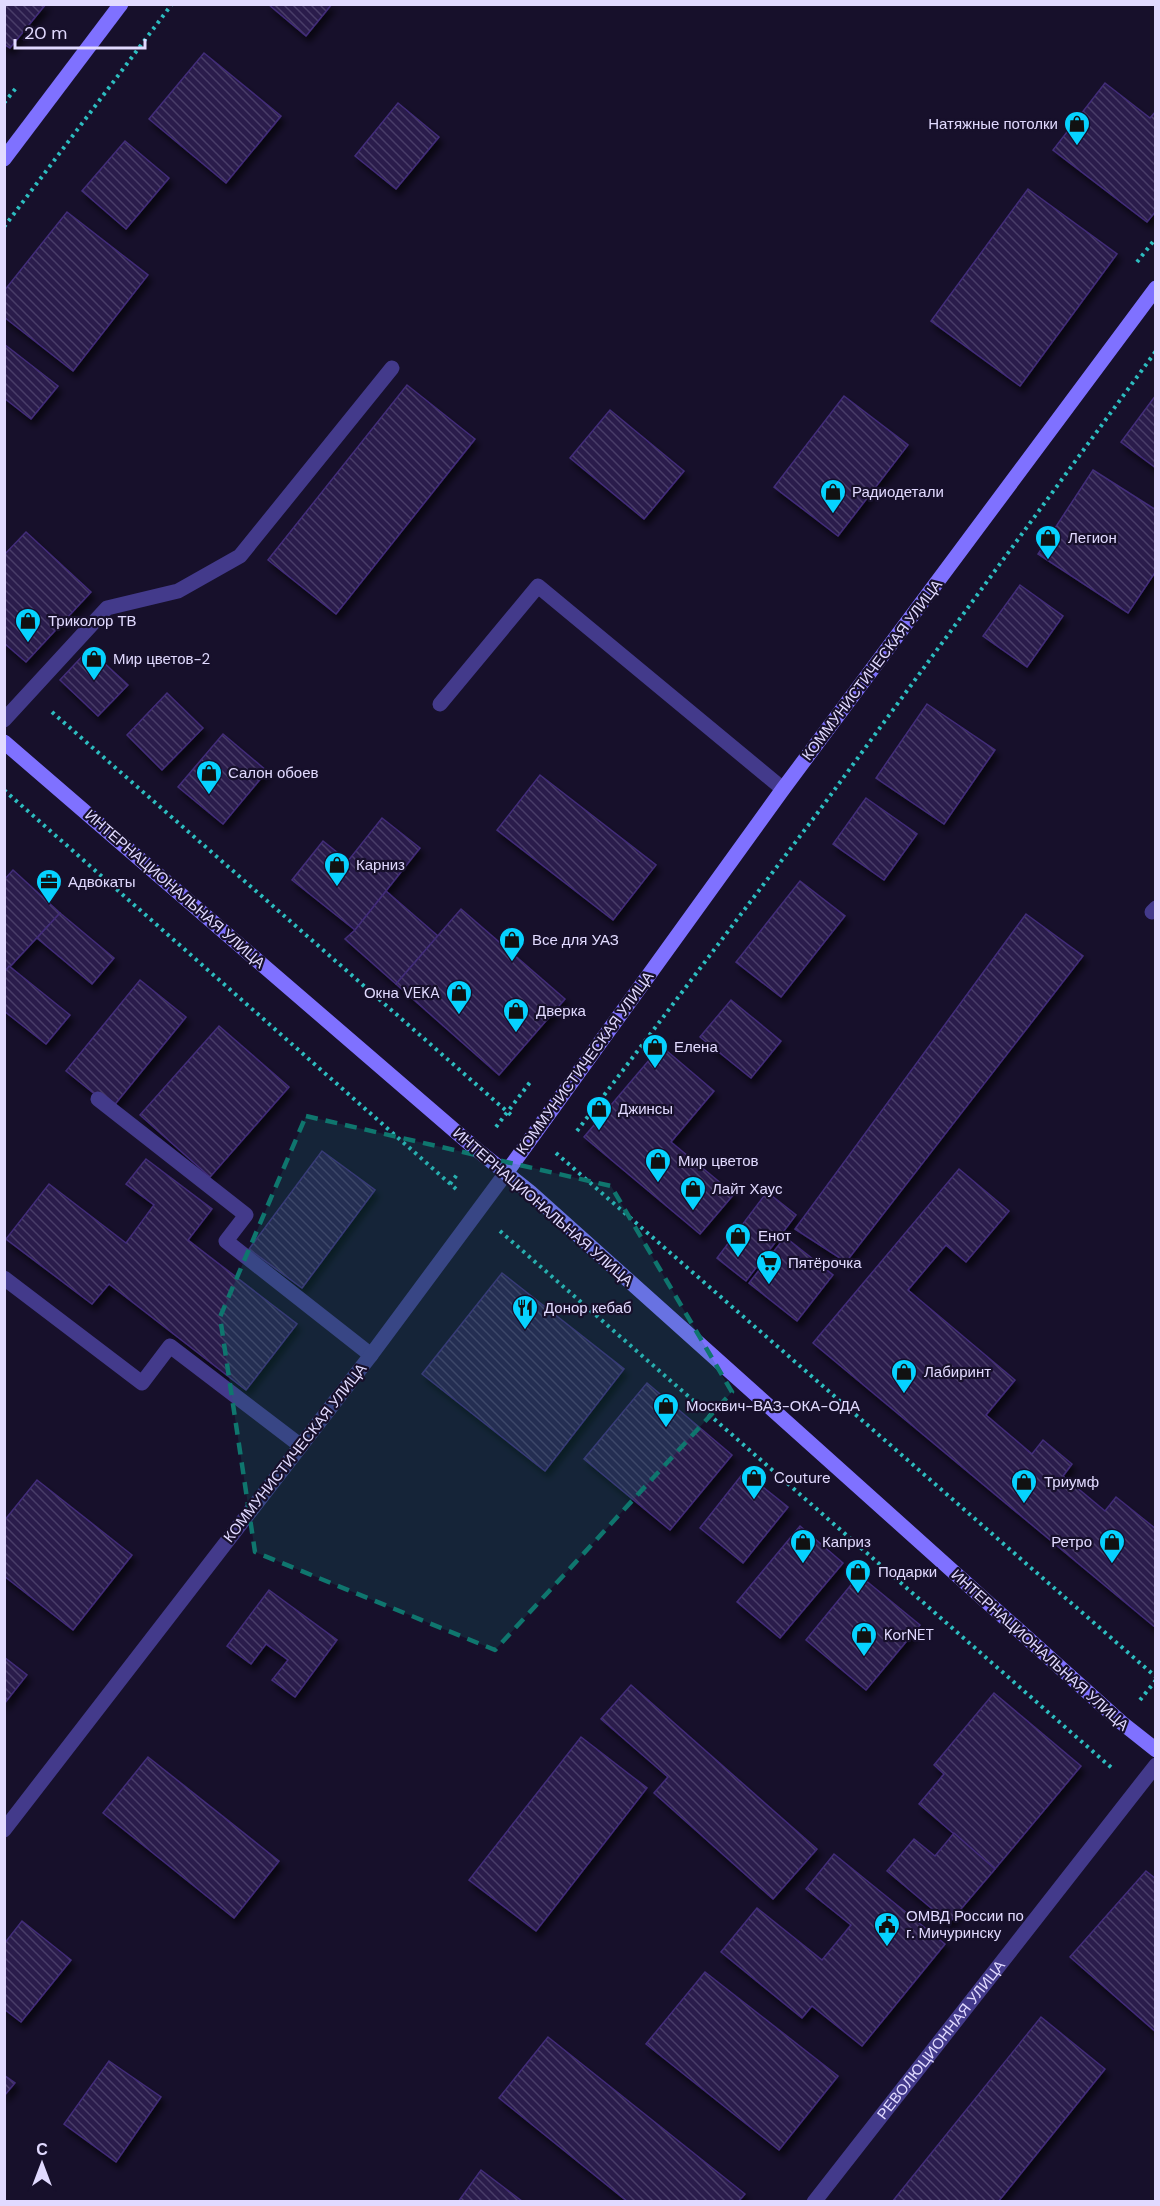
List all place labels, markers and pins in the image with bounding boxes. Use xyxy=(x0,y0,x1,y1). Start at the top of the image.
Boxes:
shop icon: Натяжные потолки xyxy=(1062,109,1092,147)
place label: Натяжные потолки xyxy=(928,114,1058,134)
shop icon: Радиодетали xyxy=(818,477,848,515)
place label: Радиодетали xyxy=(852,482,944,502)
shop icon: Легион xyxy=(1033,523,1063,561)
place label: Легион xyxy=(1068,528,1117,548)
shop icon: Триколор ТВ xyxy=(13,606,43,644)
place label: Триколор ТВ xyxy=(48,611,137,631)
shop icon: Мир цветов-2 xyxy=(79,644,109,682)
place label: Мир цветов-2 xyxy=(113,649,210,669)
shop icon: Салон обоев xyxy=(194,758,224,796)
place label: Салон обоев xyxy=(228,763,318,783)
shop icon: Карниз xyxy=(322,850,352,888)
place label: Карниз xyxy=(356,855,405,875)
office icon: Адвокаты xyxy=(34,867,64,905)
place label: Адвокаты xyxy=(68,872,135,892)
shop icon: Все для УАЗ xyxy=(497,925,527,963)
place label: Все для УАЗ xyxy=(532,930,619,950)
shop icon: Окна VEKA xyxy=(444,978,474,1016)
place label: Окна VEKA xyxy=(364,983,440,1003)
shop icon: Дверка xyxy=(501,996,531,1034)
place label: Дверка xyxy=(536,1001,587,1021)
shop icon: Елена xyxy=(640,1032,670,1070)
place label: Елена xyxy=(674,1037,718,1057)
shop icon: Джинсы xyxy=(584,1094,614,1132)
place label: Джинсы xyxy=(618,1099,673,1119)
shop icon: Мир цветов xyxy=(643,1146,673,1184)
place label: Мир цветов xyxy=(678,1151,758,1171)
shop icon: Лайт Хаус xyxy=(678,1174,708,1212)
place label: Лайт Хаус xyxy=(712,1179,783,1199)
shop icon: Енот xyxy=(723,1221,753,1259)
place label: Енот xyxy=(758,1226,791,1246)
supermarket icon: Пятёрочка xyxy=(754,1248,784,1286)
place label: Пятёрочка xyxy=(788,1253,862,1273)
restaurant icon: Донор кебаб xyxy=(510,1293,540,1331)
place label: Донор кебаб xyxy=(544,1298,632,1318)
shop icon: Лабиринт xyxy=(889,1357,919,1395)
place label: Лабиринт xyxy=(924,1362,991,1382)
shop icon: Москвич-ВАЗ-ОКА-ОДА xyxy=(651,1391,681,1429)
place label: Москвич-ВАЗ-ОКА-ОДА xyxy=(686,1396,860,1416)
shop icon: Couture xyxy=(739,1463,769,1501)
shop icon: Триумф xyxy=(1009,1467,1039,1505)
place label: Couture xyxy=(774,1468,831,1488)
place label: Триумф xyxy=(1044,1472,1099,1492)
shop icon: Каприз xyxy=(788,1527,818,1565)
shop icon: Ретро xyxy=(1097,1527,1127,1565)
place label: Каприз xyxy=(822,1532,871,1552)
place label: Ретро xyxy=(1051,1532,1092,1552)
shop icon: Подарки xyxy=(843,1557,873,1595)
place label: Подарки xyxy=(878,1562,937,1582)
shop icon: KorNET xyxy=(849,1620,879,1658)
place label: KorNET xyxy=(884,1625,934,1645)
place label: ОМВД России по г. Мичуринску xyxy=(906,1906,1024,1943)
public building icon: ОМВД России по г. Мичуринску xyxy=(872,1910,902,1948)

